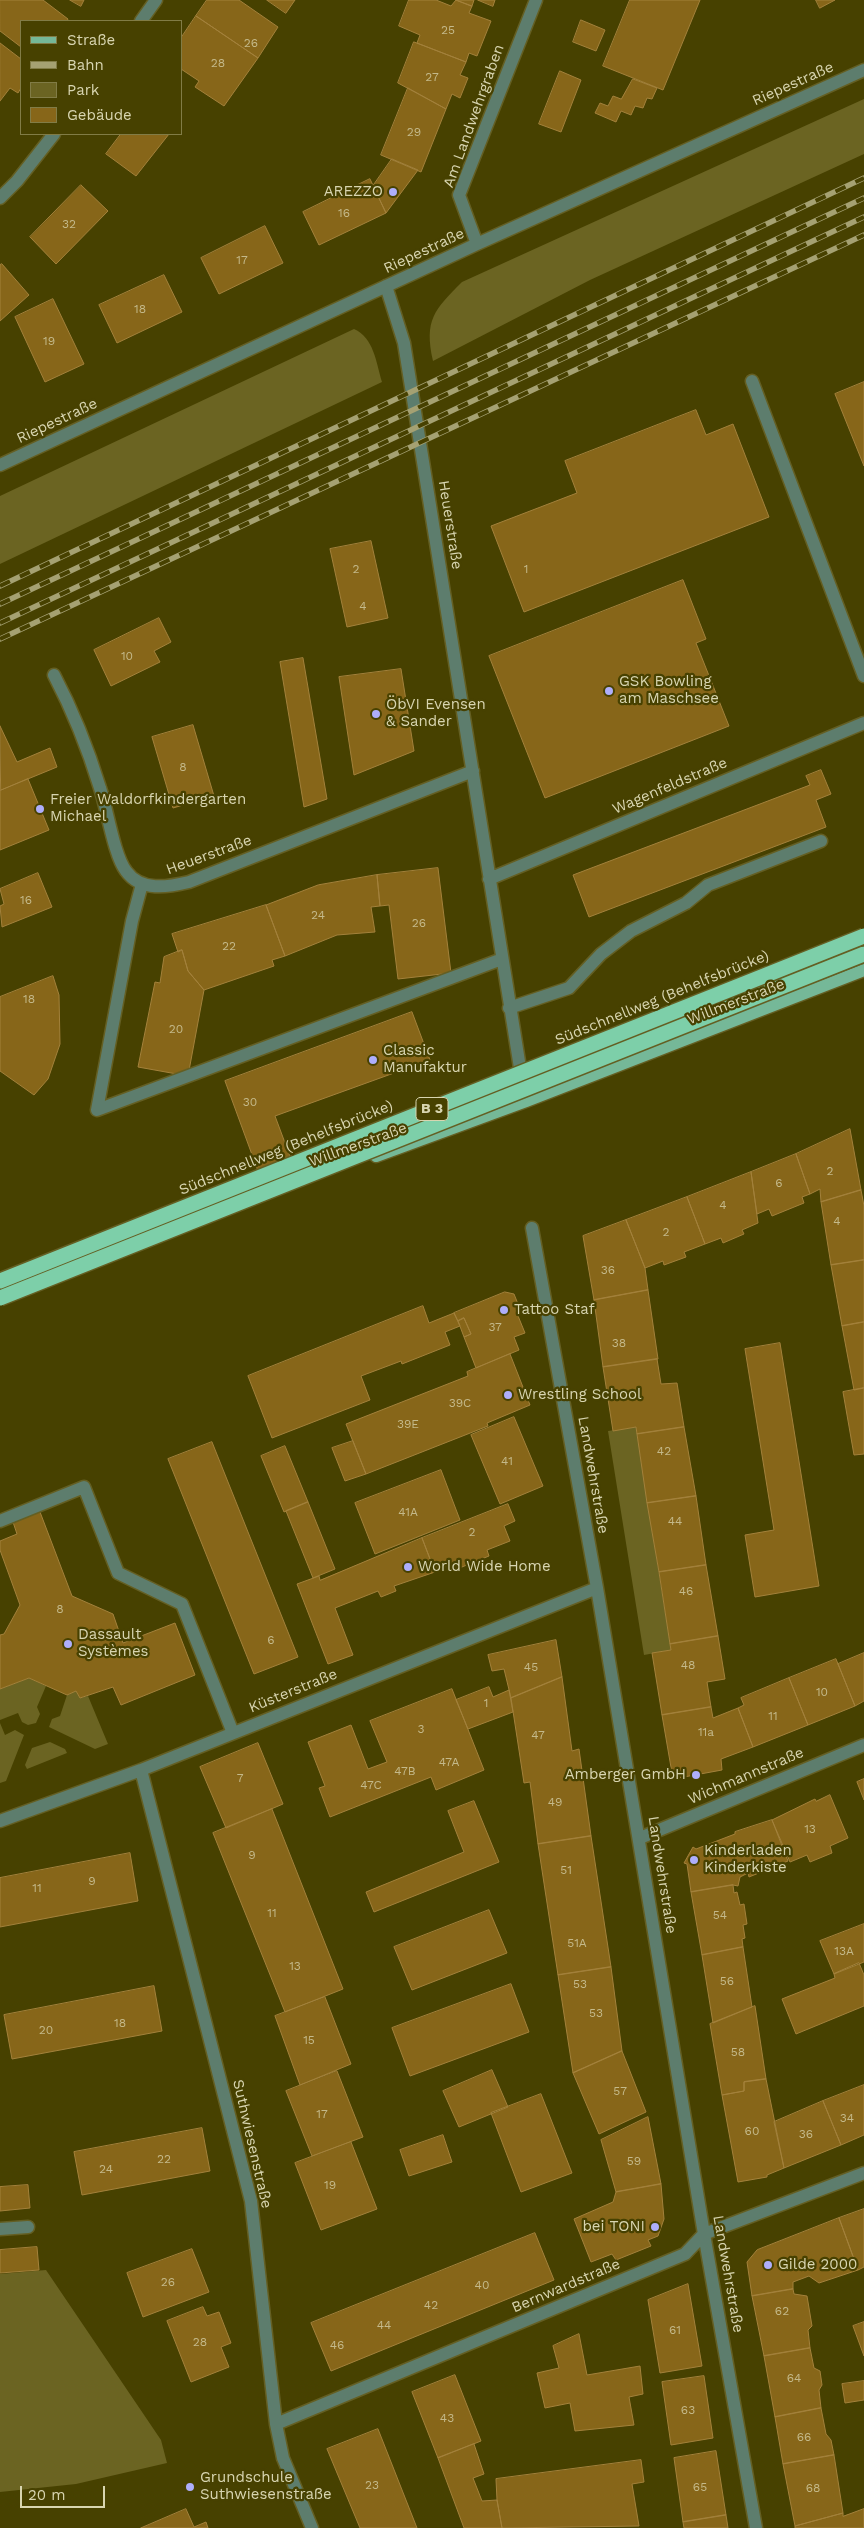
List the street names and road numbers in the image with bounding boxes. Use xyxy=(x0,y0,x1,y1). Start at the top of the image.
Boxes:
street label: Am Landwehrgraben xyxy=(440,42,508,190)
street label: Riepestraße xyxy=(750,58,836,110)
street label: Riepestraße xyxy=(381,224,467,278)
street label: Riepestraße xyxy=(14,394,100,448)
street label: Heuerstraße xyxy=(434,479,466,571)
street label: Wagenfeldstraße xyxy=(610,754,730,818)
street label: Heuerstraße xyxy=(164,831,254,879)
street label: Südschnellweg (Behelfsbrücke) xyxy=(552,947,772,1049)
street label: Willmerstraße xyxy=(685,975,787,1029)
street label: Südschnellweg (Behelfsbrücke) xyxy=(176,1097,396,1199)
road number: B 3 xyxy=(416,1098,448,1120)
street label: Willmerstraße xyxy=(307,1119,409,1171)
street label: Landwehrstraße xyxy=(574,1415,612,1535)
street label: Küsterstraße xyxy=(246,1665,340,1717)
street label: Wichmannstraße xyxy=(685,1744,807,1808)
street label: Landwehrstraße xyxy=(644,1815,680,1935)
street label: Suthwiesenstraße xyxy=(228,2078,276,2210)
street label: Landwehrstraße xyxy=(709,2214,747,2334)
street label: Bernwardstraße xyxy=(509,2255,623,2317)

